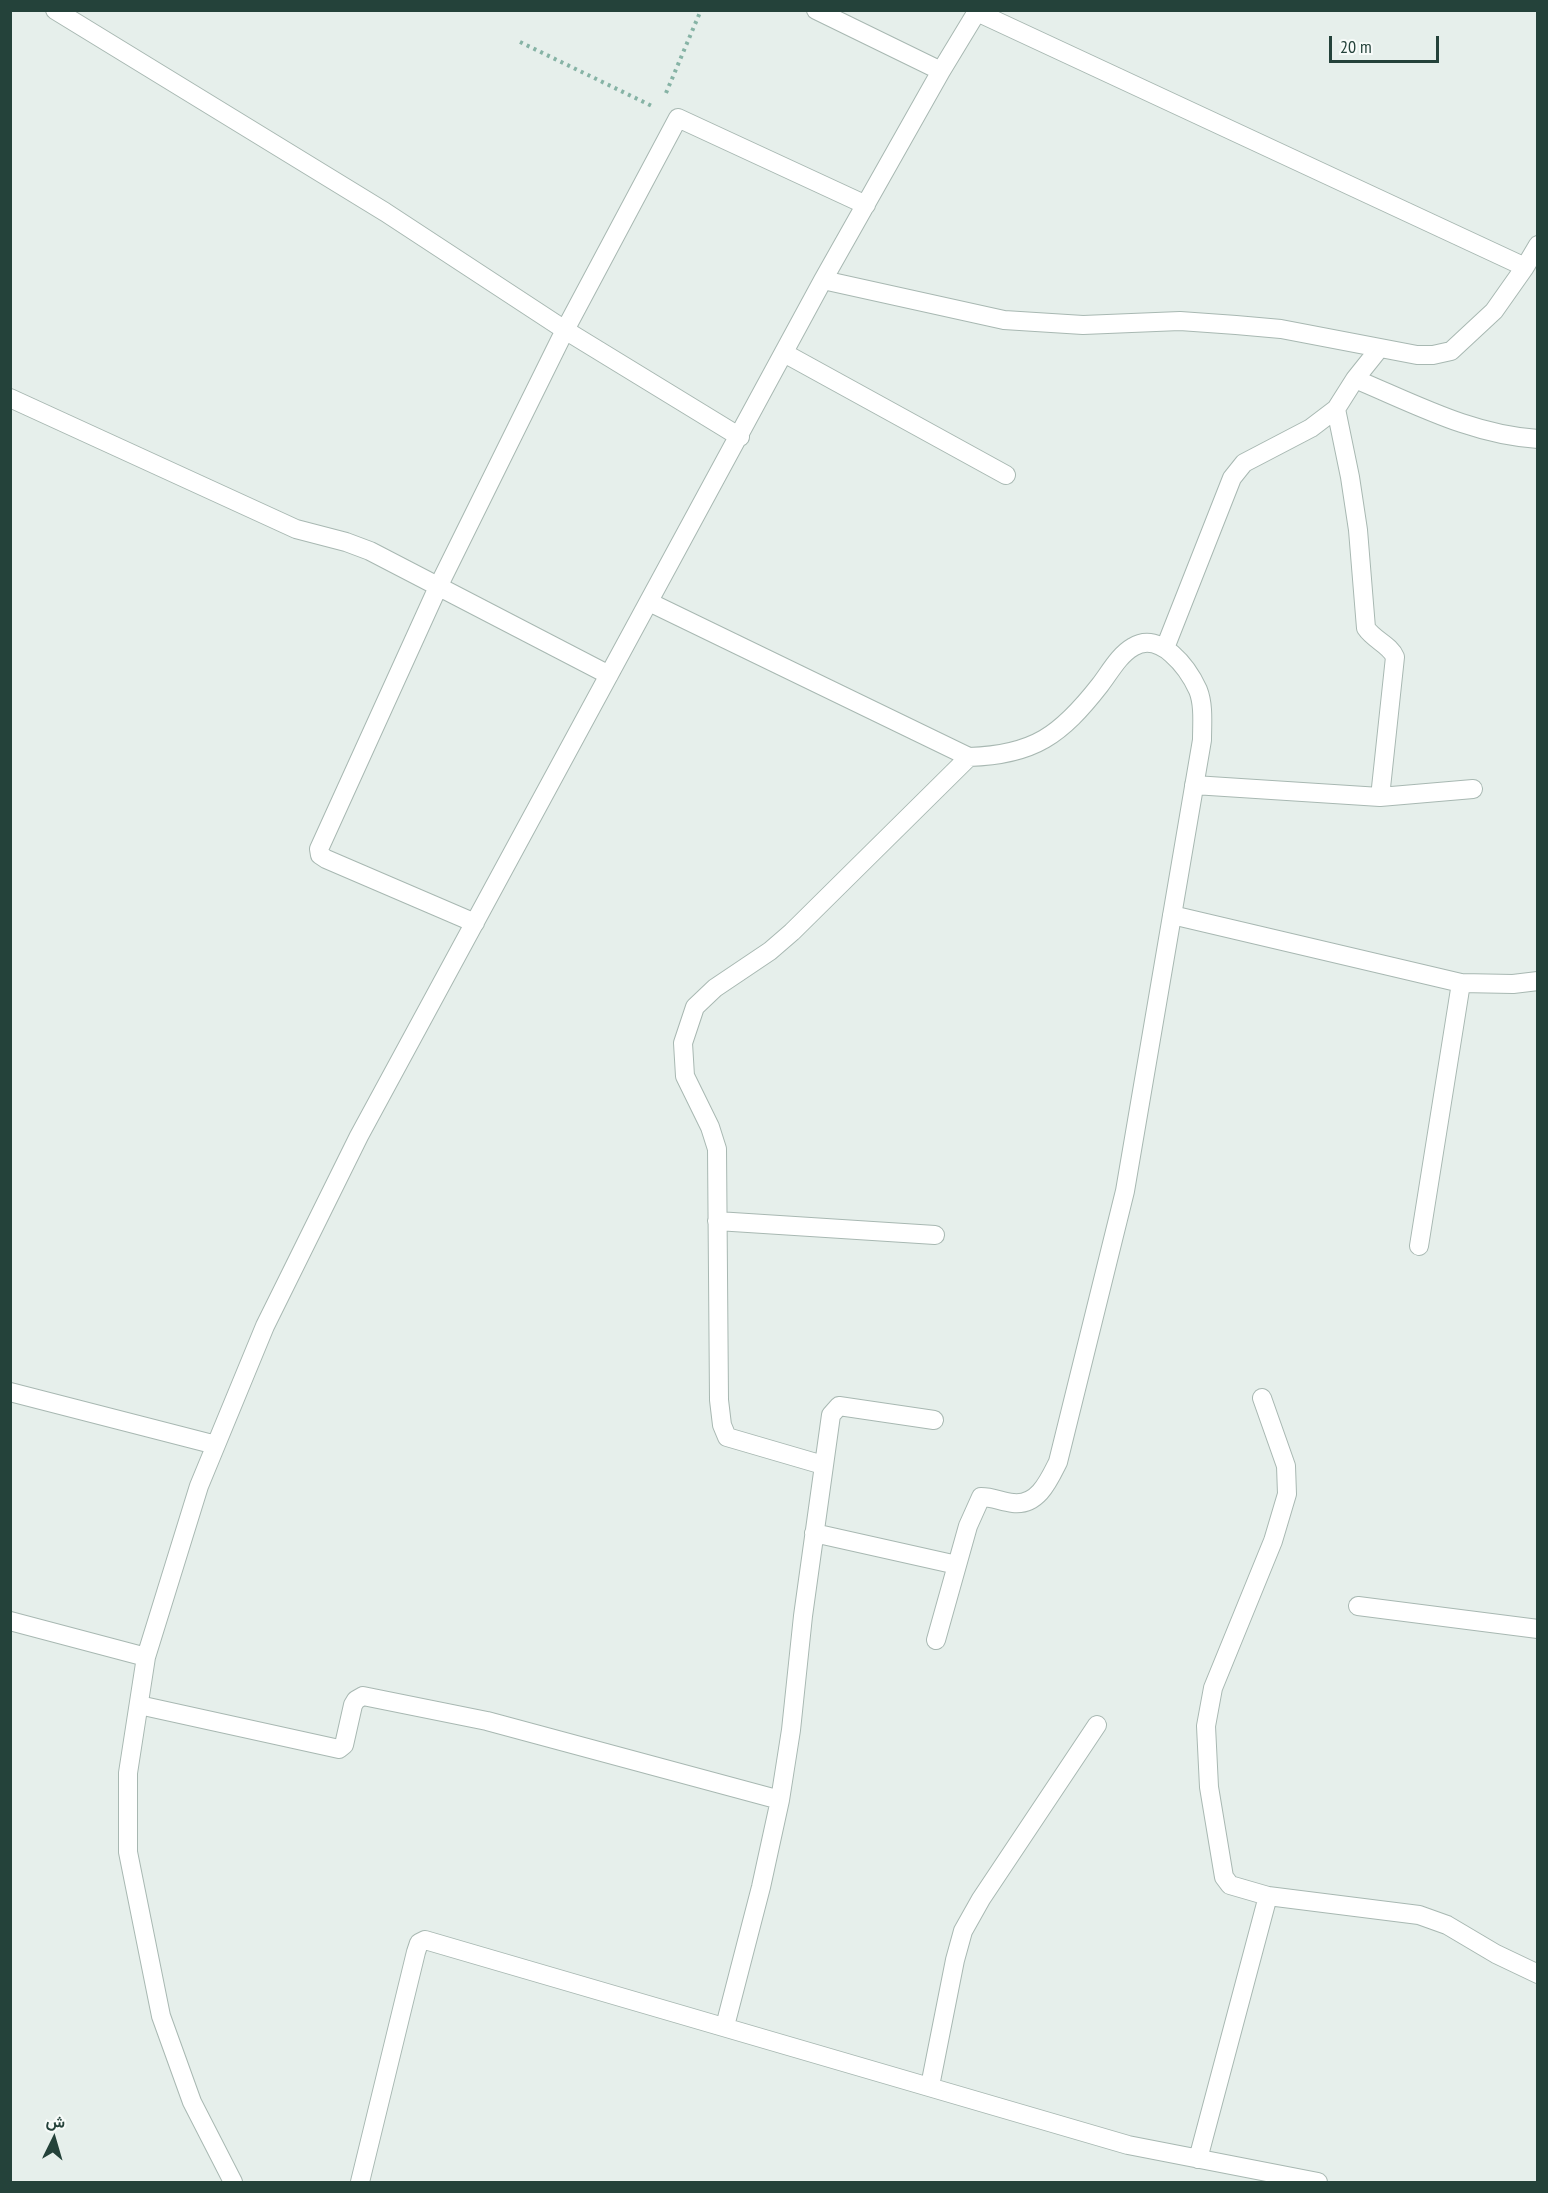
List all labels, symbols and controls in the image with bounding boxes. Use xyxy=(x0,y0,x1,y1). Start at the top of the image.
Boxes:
scale bar xyxy=(1332,24,1442,62)
text: 20 m xyxy=(1340,35,1372,58)
north arrow xyxy=(24,2109,84,2169)
text: ش xyxy=(45,2110,66,2132)

